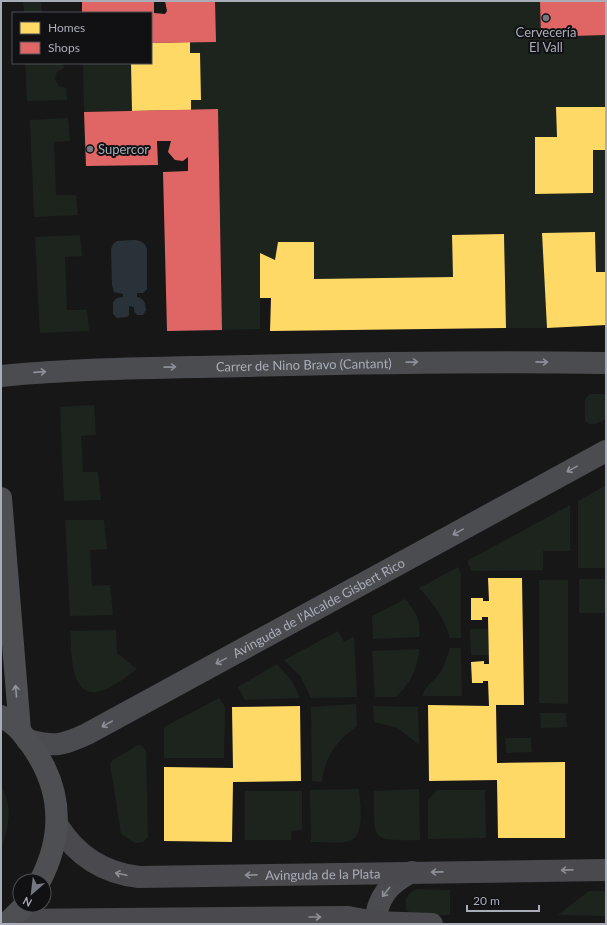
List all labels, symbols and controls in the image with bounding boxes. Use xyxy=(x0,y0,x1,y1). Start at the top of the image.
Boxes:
legend xyxy=(12,12,152,64)
marker: Cervecería El Vall xyxy=(541,13,551,23)
text: Homes xyxy=(48,20,85,35)
place label: Cervecería El Vall xyxy=(516,24,576,55)
text: Shops xyxy=(48,40,80,55)
place label: Supercor xyxy=(98,141,149,157)
marker: Supercor xyxy=(85,144,95,154)
street label: Carrer de Nino Bravo (Cantant) xyxy=(216,355,392,375)
one-way arrow xyxy=(405,358,418,366)
one-way arrow xyxy=(535,358,548,366)
one-way arrow xyxy=(163,363,176,371)
one-way arrow xyxy=(33,369,46,376)
one-way arrow xyxy=(566,466,578,474)
one-way arrow xyxy=(452,528,464,536)
street label: Avinguda de l'Alcalde Gisbert Rico xyxy=(230,554,407,661)
one-way arrow xyxy=(215,658,227,666)
one-way arrow xyxy=(13,685,20,698)
one-way arrow xyxy=(101,720,113,728)
street label: Avinguda de la Plata xyxy=(265,865,380,883)
one-way arrow xyxy=(561,866,574,874)
one-way arrow xyxy=(431,868,444,876)
one-way arrow xyxy=(115,870,128,878)
one-way arrow xyxy=(245,871,258,879)
north arrow xyxy=(12,873,52,913)
one-way arrow xyxy=(382,887,390,898)
scale bar xyxy=(467,887,539,913)
text: 20 m xyxy=(473,893,500,908)
text: N xyxy=(20,895,34,910)
one-way arrow xyxy=(308,913,321,921)

